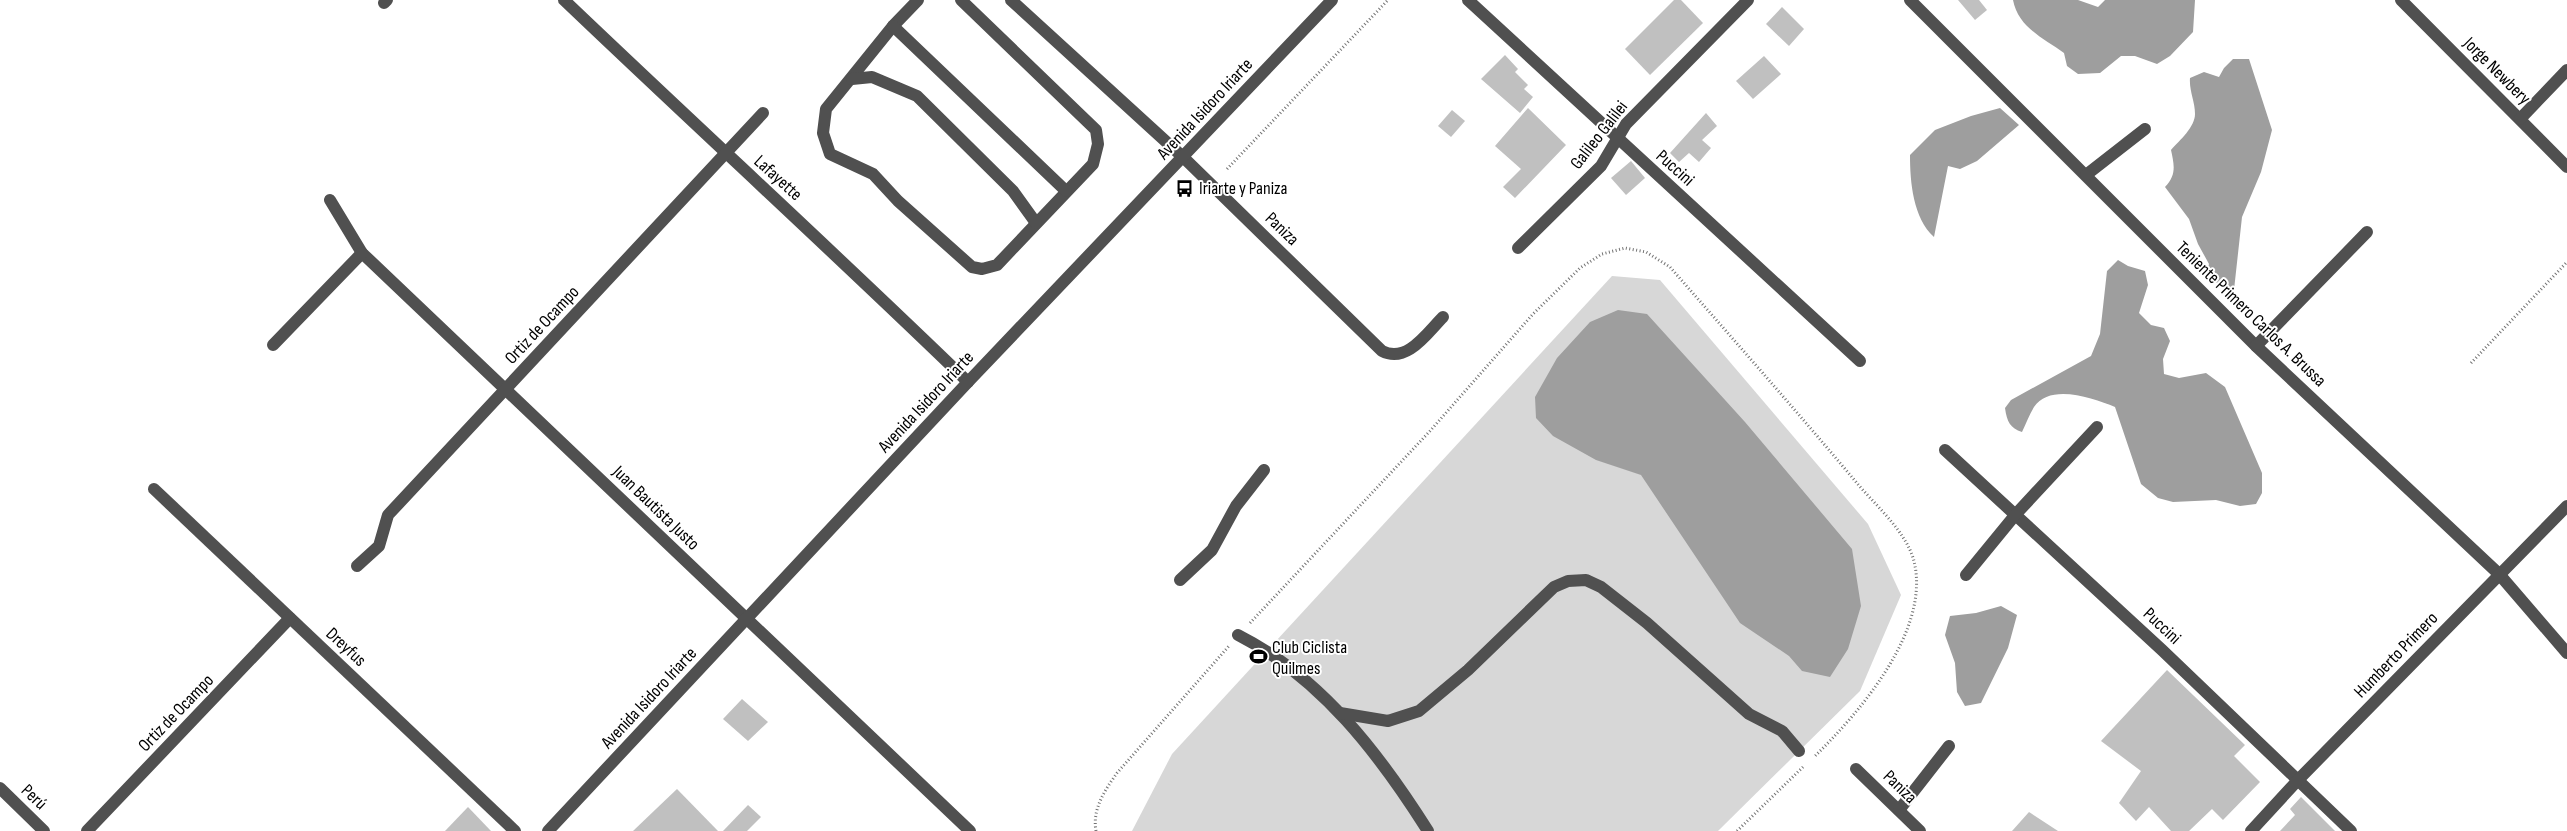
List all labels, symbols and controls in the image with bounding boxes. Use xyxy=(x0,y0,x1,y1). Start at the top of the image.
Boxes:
street label: Jorge Newbery xyxy=(2458,32,2535,109)
street label: Avenida Isidoro Iriarte xyxy=(1152,54,1257,165)
street label: Galileo Galilei xyxy=(1566,97,1632,173)
street label: Puccini xyxy=(1652,146,1698,190)
street label: Lafayette xyxy=(750,151,806,205)
bus stop icon: Iriarte y Paniza xyxy=(1175,178,1195,198)
place label: Iriarte y Paniza xyxy=(1199,178,1288,199)
street label: Paniza xyxy=(1261,208,1303,250)
street label: Teniente Primero Carlos A. Brussa xyxy=(2172,237,2330,391)
street label: Ortiz de Ocampo xyxy=(500,282,584,368)
street label: Avenida Isidoro Iriarte xyxy=(873,347,978,458)
street label: Juan Bautista Justo xyxy=(608,461,704,555)
street label: Puccini xyxy=(2139,603,2185,649)
street label: Humberto Primero xyxy=(2350,608,2442,702)
street label: Dreyfus xyxy=(322,623,370,671)
place label: Club Ciclista Quilmes xyxy=(1272,637,1347,679)
street label: Avenida Isidoro Iriarte xyxy=(596,643,701,754)
sports icon: Club Ciclista Quilmes xyxy=(1248,647,1268,667)
street label: Ortiz de Ocampo xyxy=(134,670,218,756)
street label: Paniza xyxy=(1879,766,1921,808)
street label: Perú xyxy=(17,780,51,814)

